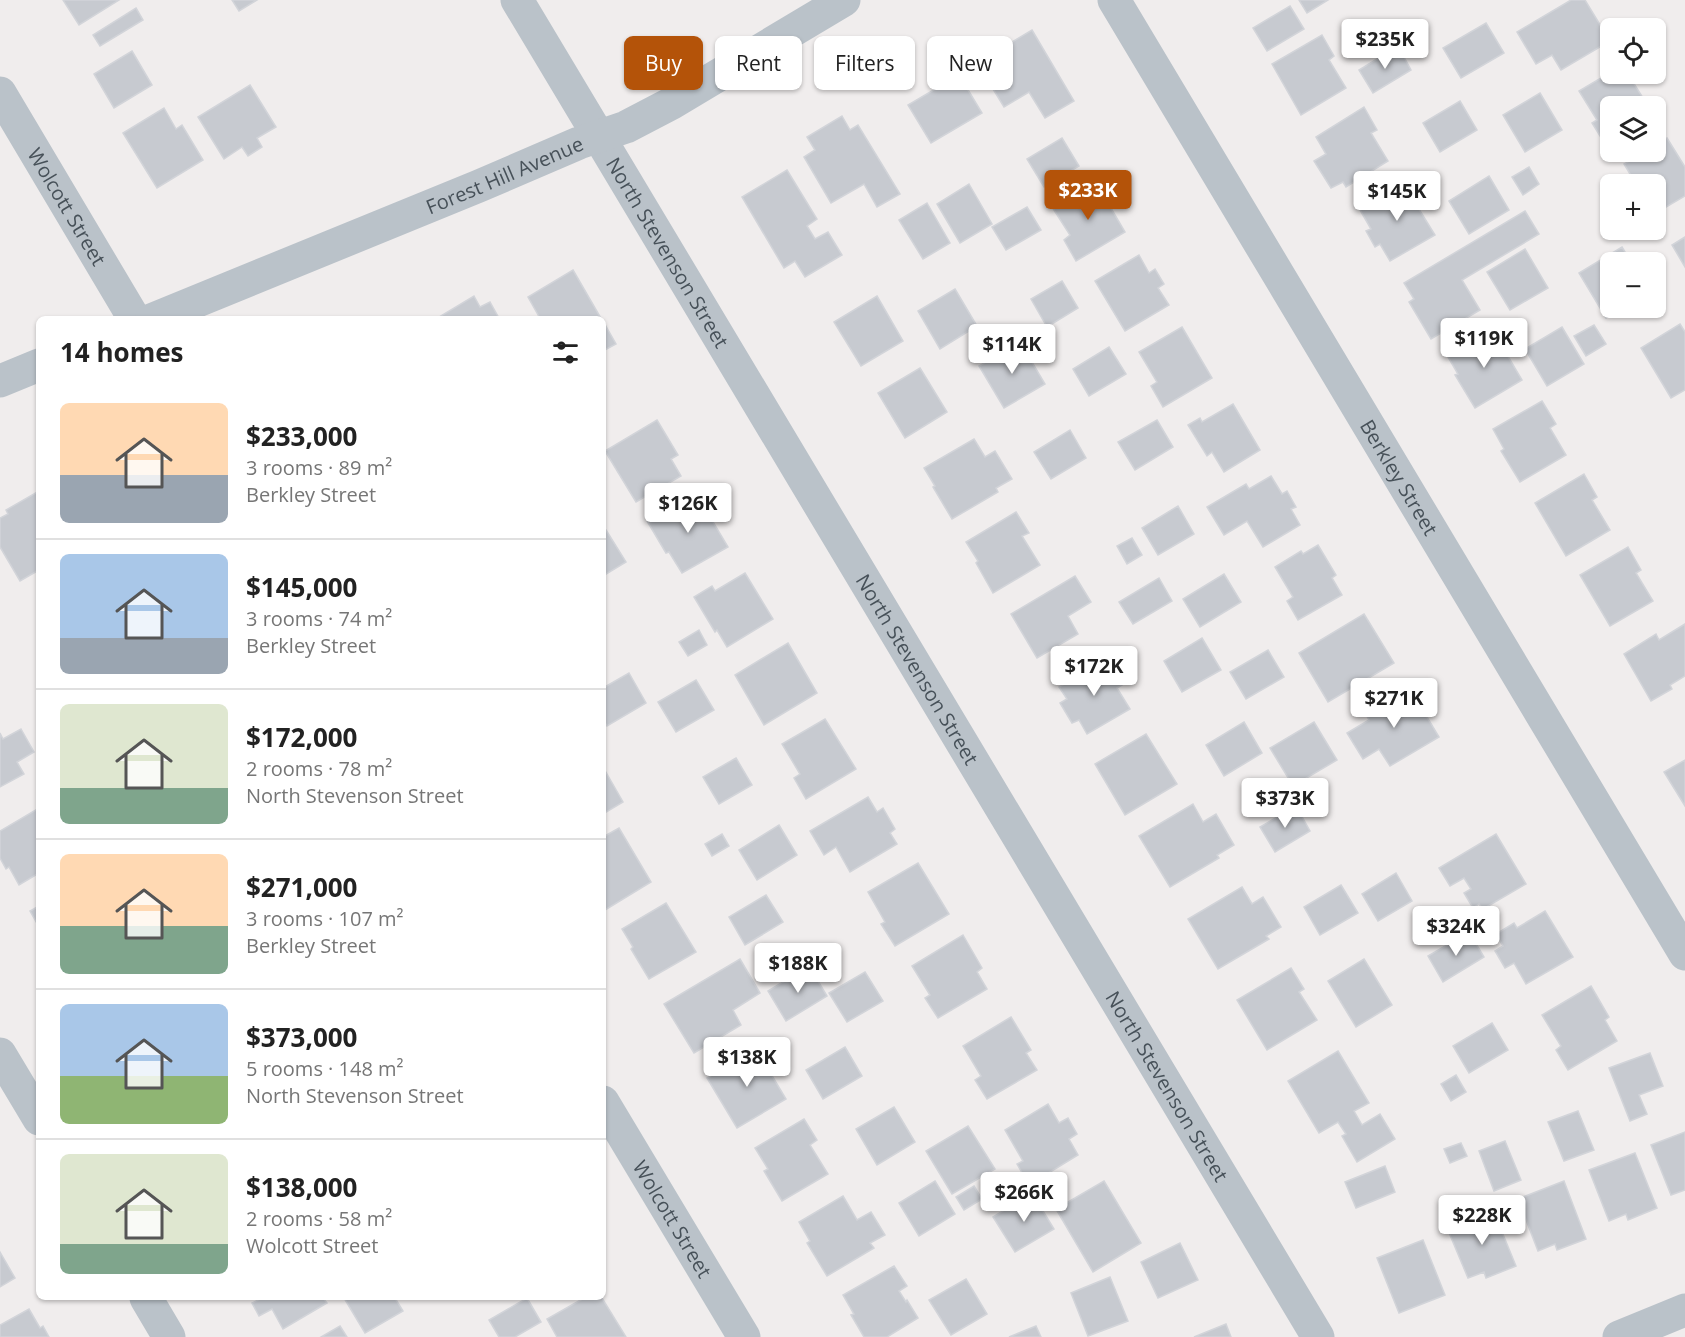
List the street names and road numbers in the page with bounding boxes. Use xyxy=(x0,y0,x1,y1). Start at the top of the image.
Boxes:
street label: Forest Hill Avenue xyxy=(422,129,587,220)
street label: Wolcott Street xyxy=(22,143,113,270)
street label: North Stevenson Street xyxy=(601,152,736,353)
street label: Berkley Street xyxy=(1355,414,1445,540)
street label: North Stevenson Street xyxy=(850,569,985,769)
street label: North Stevenson Street xyxy=(1100,986,1235,1186)
street label: Wolcott Street xyxy=(627,1155,719,1282)

